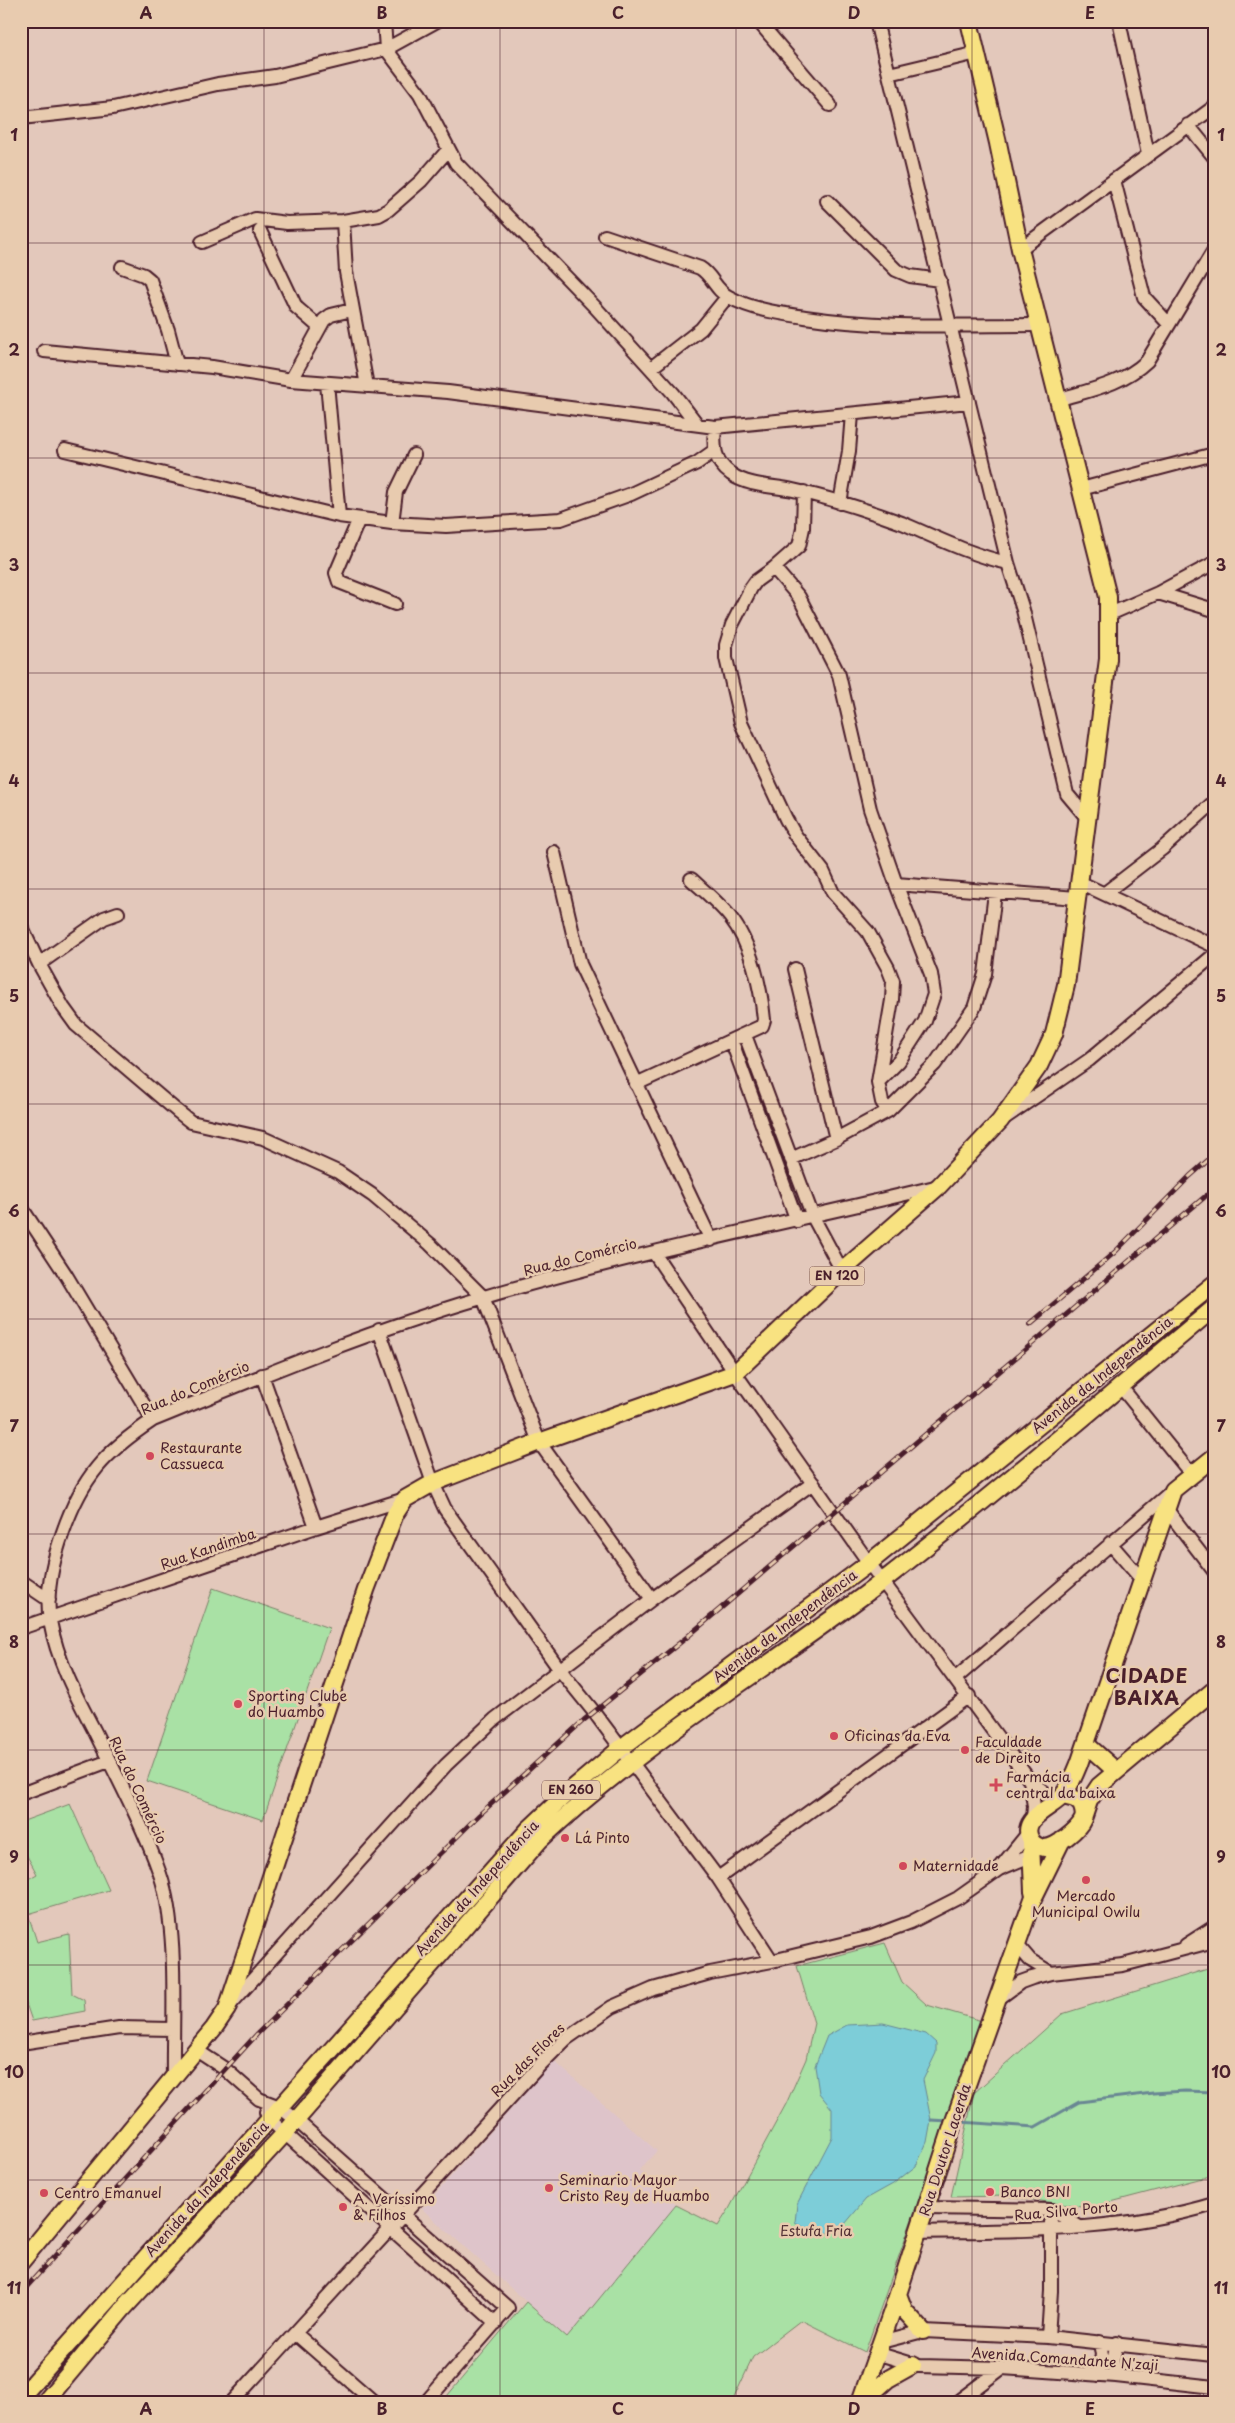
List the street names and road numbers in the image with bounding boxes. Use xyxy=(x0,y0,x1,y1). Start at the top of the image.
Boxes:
street label: Rua do Comércio xyxy=(521,1232,639,1281)
road number: EN 120 xyxy=(810,1266,864,1285)
street label: Avenida da Independência xyxy=(1027,1311,1177,1438)
street label: Rua do Comércio xyxy=(137,1355,252,1420)
street label: Rua Kandimba xyxy=(157,1522,259,1575)
street label: Avenida da Independência xyxy=(708,1564,862,1687)
street label: Rua do Comércio xyxy=(104,1733,173,1847)
road number: EN 260 xyxy=(542,1780,600,1800)
street label: Avenida da Independência xyxy=(410,1815,544,1960)
street label: Rua das Flores xyxy=(486,2018,569,2101)
street label: Rua Doutor Lacerda xyxy=(913,2081,976,2219)
street label: Avenida da Independência xyxy=(140,2116,274,2261)
street label: Rua Silva Porto xyxy=(1013,2196,1119,2225)
street label: Avenida Comandante N'zaji xyxy=(971,2341,1159,2376)

